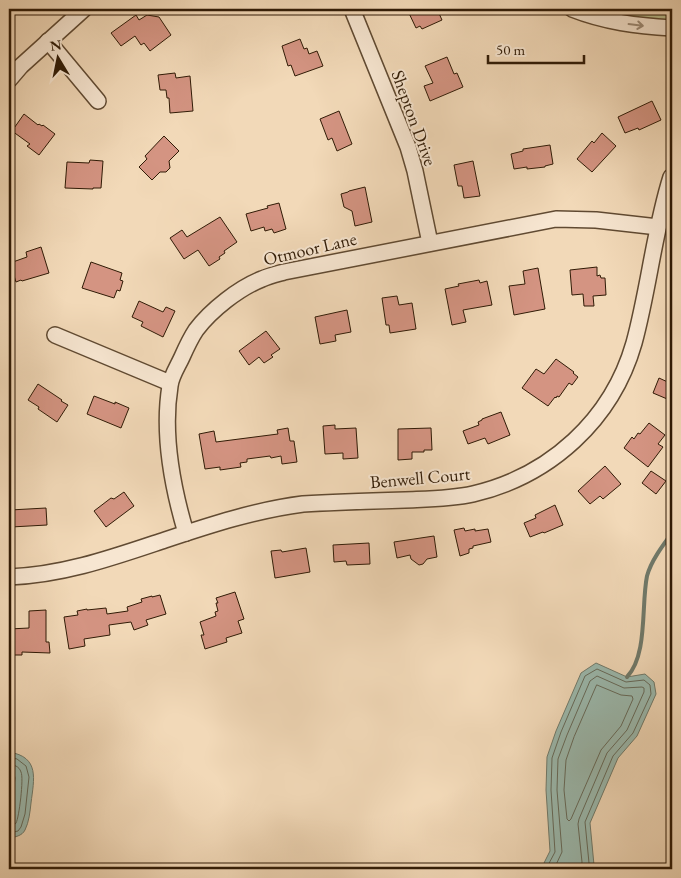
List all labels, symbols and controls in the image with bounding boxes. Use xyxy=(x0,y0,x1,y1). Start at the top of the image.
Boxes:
one-way arrow xyxy=(627,20,643,30)
north arrow xyxy=(32,32,82,82)
scale bar xyxy=(488,32,585,64)
text: N xyxy=(49,35,64,55)
text: 50 m xyxy=(496,40,525,59)
street label: Shepton Drive xyxy=(387,67,442,169)
street label: Otmoor Lane xyxy=(261,227,359,270)
street label: Benwell Court xyxy=(369,462,471,493)

